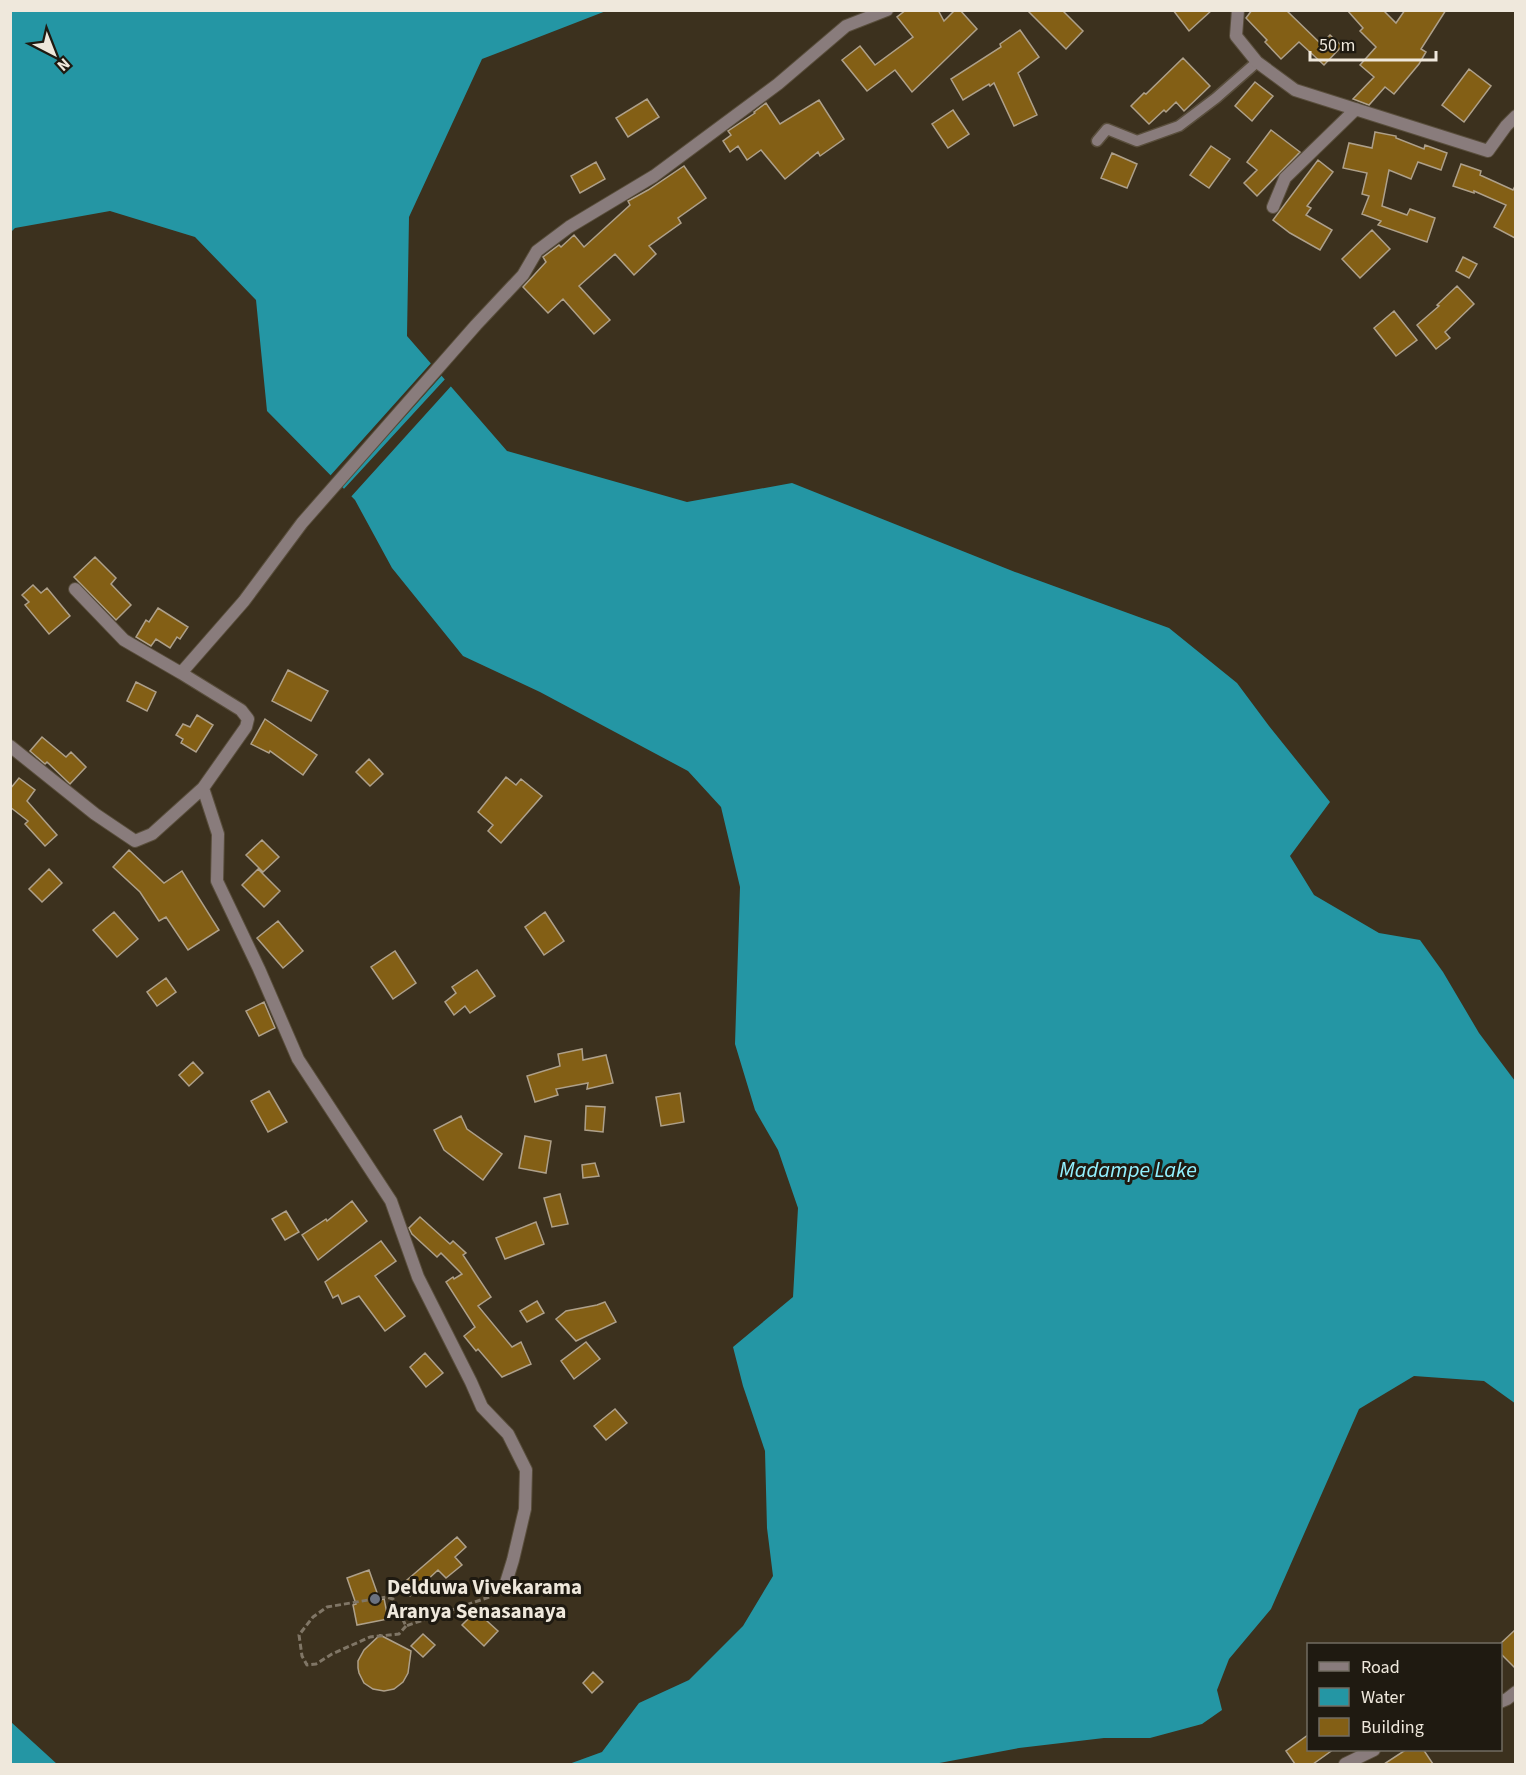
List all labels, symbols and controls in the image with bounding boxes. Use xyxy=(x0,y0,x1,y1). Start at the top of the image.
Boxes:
north arrow xyxy=(24,24,84,84)
scale bar xyxy=(1310,24,1436,62)
text: 50 m xyxy=(1319,33,1355,58)
text: N xyxy=(52,53,75,76)
water label: Madampe Lake xyxy=(1059,1154,1197,1186)
place label: Delduwa Vivekarama Aranya Senasanaya xyxy=(386,1572,582,1626)
marker: Delduwa Vivekarama Aranya Senasanaya xyxy=(368,1592,382,1606)
legend xyxy=(1307,1643,1502,1751)
text: Road xyxy=(1361,1655,1400,1680)
text: Water xyxy=(1361,1685,1405,1710)
text: Building xyxy=(1361,1715,1424,1740)

